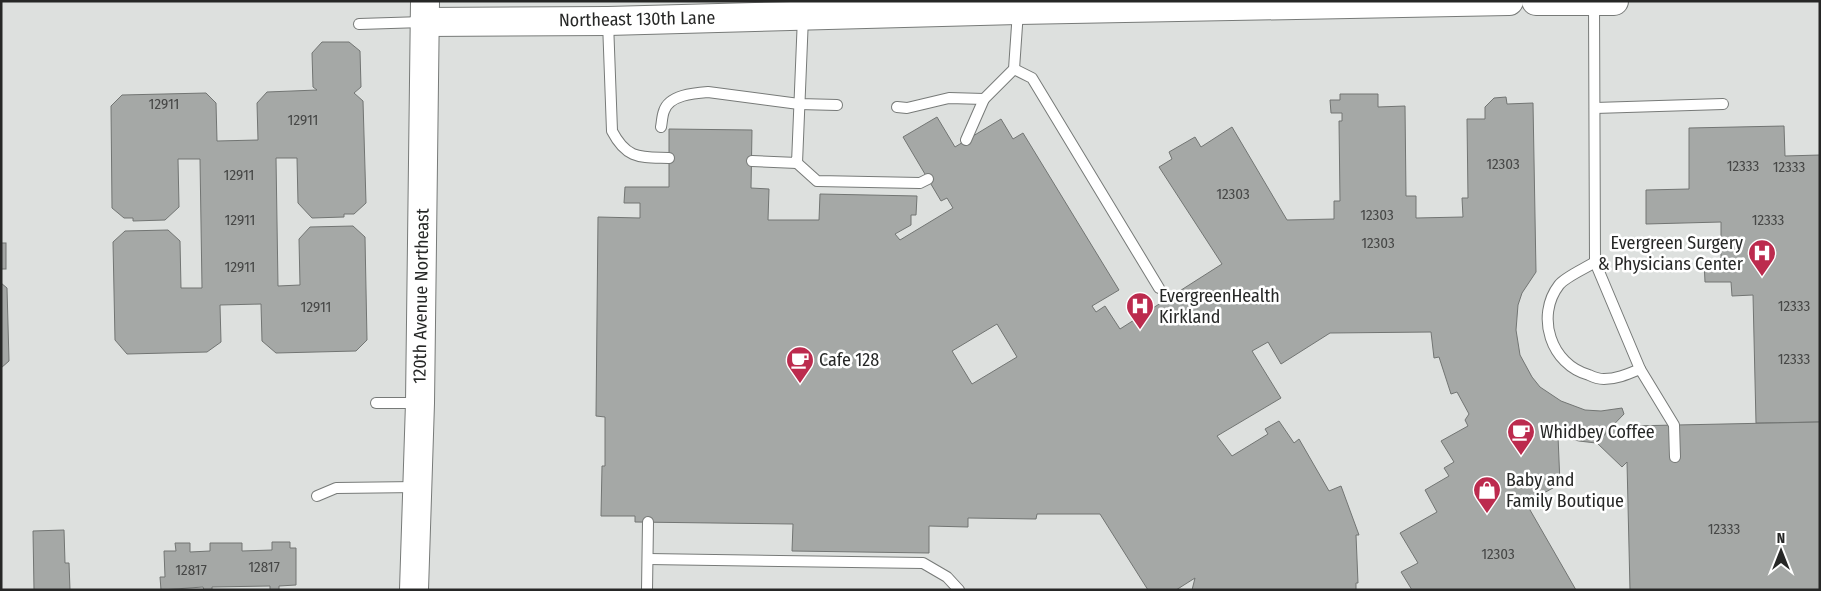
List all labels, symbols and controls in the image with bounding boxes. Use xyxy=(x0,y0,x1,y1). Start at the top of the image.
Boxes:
street label: Northeast 130th Lane xyxy=(559,7,716,31)
house number: 12911 xyxy=(149,95,179,113)
house number: 12911 xyxy=(288,111,318,129)
house number: 12303 xyxy=(1486,155,1520,173)
house number: 12333 xyxy=(1727,157,1760,175)
house number: 12333 xyxy=(1773,158,1806,176)
house number: 12911 xyxy=(224,166,254,184)
house number: 12303 xyxy=(1216,185,1250,203)
house number: 12303 xyxy=(1360,206,1394,224)
street label: 120th Avenue Northeast xyxy=(408,208,434,384)
house number: 12911 xyxy=(225,211,255,229)
house number: 12333 xyxy=(1752,211,1785,229)
place label: Evergreen Surgery & Physicians Center xyxy=(1598,232,1744,275)
house number: 12303 xyxy=(1361,234,1395,252)
hospital icon: Evergreen Surgery & Physicians Center xyxy=(1747,238,1777,277)
house number: 12911 xyxy=(225,258,255,276)
place label: EvergreenHealth Kirkland xyxy=(1159,285,1280,328)
hospital icon: EvergreenHealth Kirkland xyxy=(1125,291,1155,330)
house number: 12333 xyxy=(1778,297,1811,315)
house number: 12911 xyxy=(301,298,331,316)
cafe icon: Cafe 128 xyxy=(785,345,815,384)
place label: Cafe 128 xyxy=(819,349,879,371)
house number: 12333 xyxy=(1778,350,1811,368)
cafe icon: Whidbey Coffee xyxy=(1506,417,1536,456)
place label: Whidbey Coffee xyxy=(1540,421,1655,443)
place label: Baby and Family Boutique xyxy=(1506,469,1624,512)
shop icon: Baby and Family Boutique xyxy=(1472,475,1502,514)
house number: 12333 xyxy=(1708,520,1741,538)
north arrow xyxy=(1756,526,1806,576)
text: N xyxy=(1777,530,1785,547)
house number: 12303 xyxy=(1481,545,1515,563)
house number: 12817 xyxy=(248,558,280,576)
house number: 12817 xyxy=(175,561,207,579)

